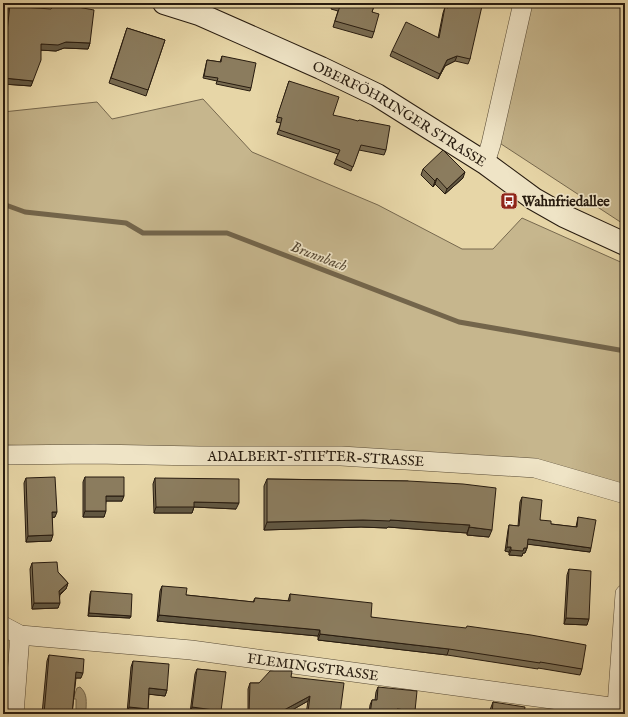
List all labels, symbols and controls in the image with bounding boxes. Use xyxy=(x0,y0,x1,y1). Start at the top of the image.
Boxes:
street label: OBERFÖHRINGER STRASSE xyxy=(310,57,490,172)
bus stop icon: Wahnfriedallee xyxy=(499,191,519,211)
place label: Wahnfriedallee xyxy=(521,193,610,211)
water label: Brunnbach xyxy=(288,237,350,276)
street label: ADALBERT-STIFTER-STRASSE xyxy=(206,448,425,471)
street label: FLEMINGSTRASSE xyxy=(246,650,380,685)

